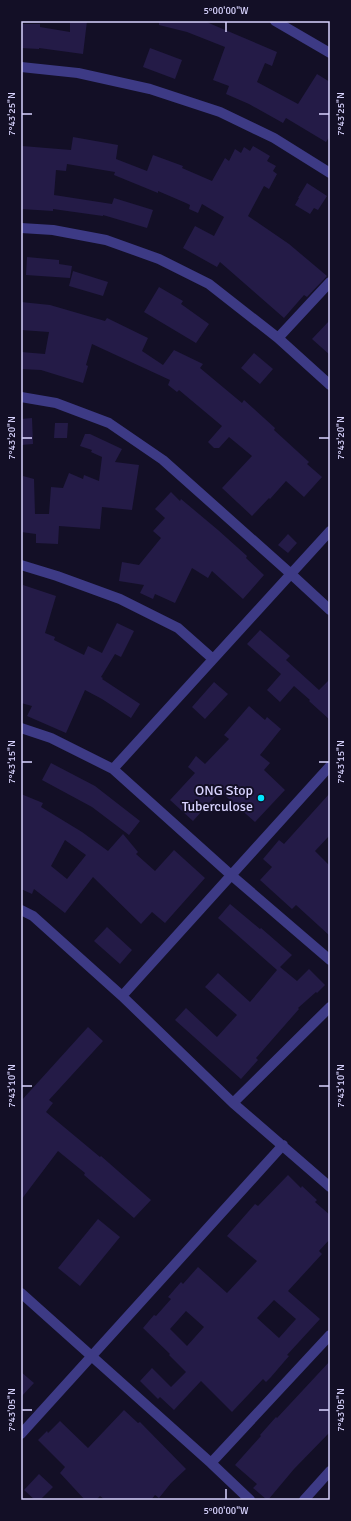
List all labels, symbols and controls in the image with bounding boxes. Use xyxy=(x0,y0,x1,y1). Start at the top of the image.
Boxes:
text: 5°00'00"W xyxy=(203,5,249,17)
text: 7°43'25"N xyxy=(6,92,18,136)
text: 7°43'25"N xyxy=(335,92,347,136)
text: 7°43'20"N xyxy=(6,416,18,460)
text: 7°43'20"N xyxy=(335,416,347,460)
text: 7°43'15"N xyxy=(6,740,18,784)
text: 7°43'15"N xyxy=(335,740,347,784)
place label: ONG Stop Tuberculose xyxy=(182,782,253,815)
marker: ONG Stop Tuberculose xyxy=(256,793,266,803)
text: 7°43'10"N xyxy=(6,1064,18,1108)
text: 7°43'10"N xyxy=(335,1064,347,1108)
text: 7°43'05"N xyxy=(6,1388,18,1432)
text: 7°43'05"N xyxy=(335,1388,347,1432)
text: 5°00'00"W xyxy=(203,1505,249,1517)

